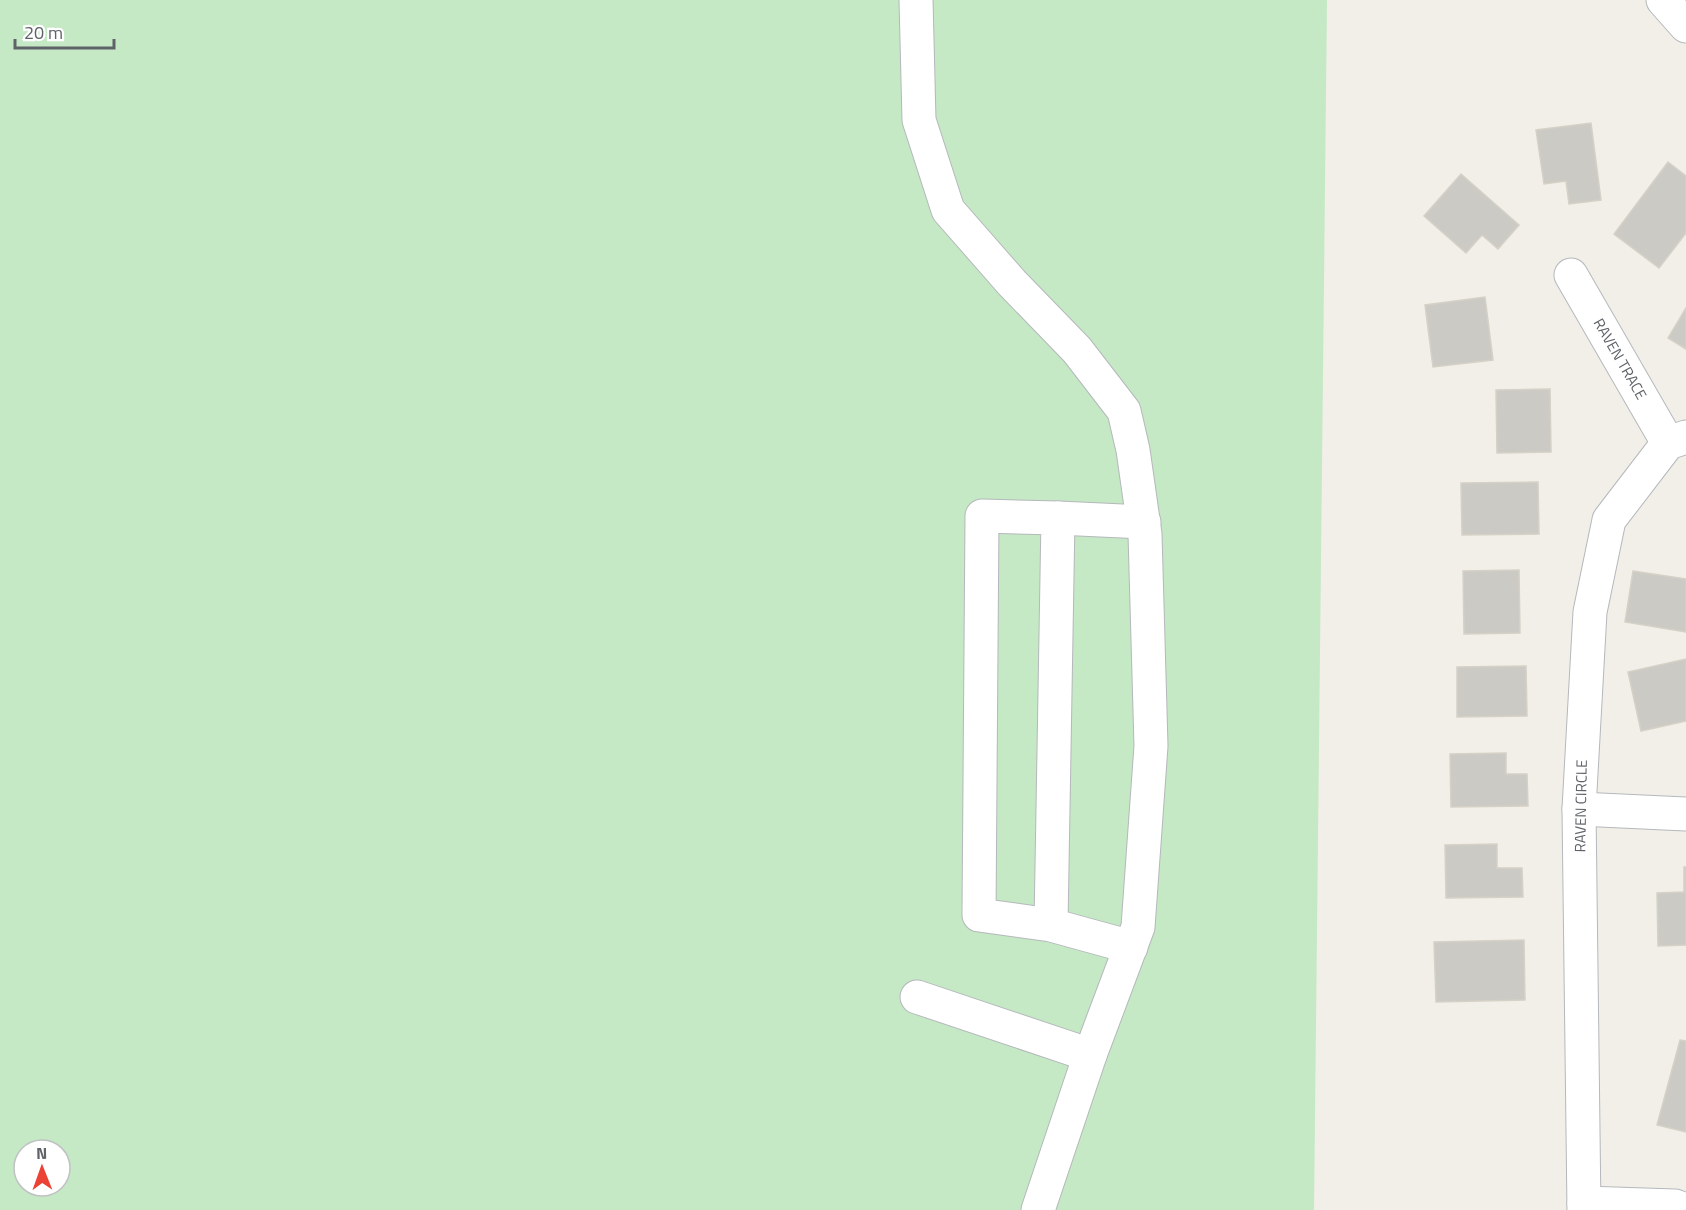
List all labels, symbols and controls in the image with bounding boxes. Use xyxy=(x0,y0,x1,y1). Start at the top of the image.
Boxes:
scale bar xyxy=(15,12,114,50)
text: 20 m xyxy=(24,19,63,46)
street label: RAVEN TRACE xyxy=(1588,314,1653,404)
street label: RAVEN CIRCLE xyxy=(1568,759,1593,853)
north arrow xyxy=(12,1138,72,1198)
text: N xyxy=(36,1141,47,1165)

